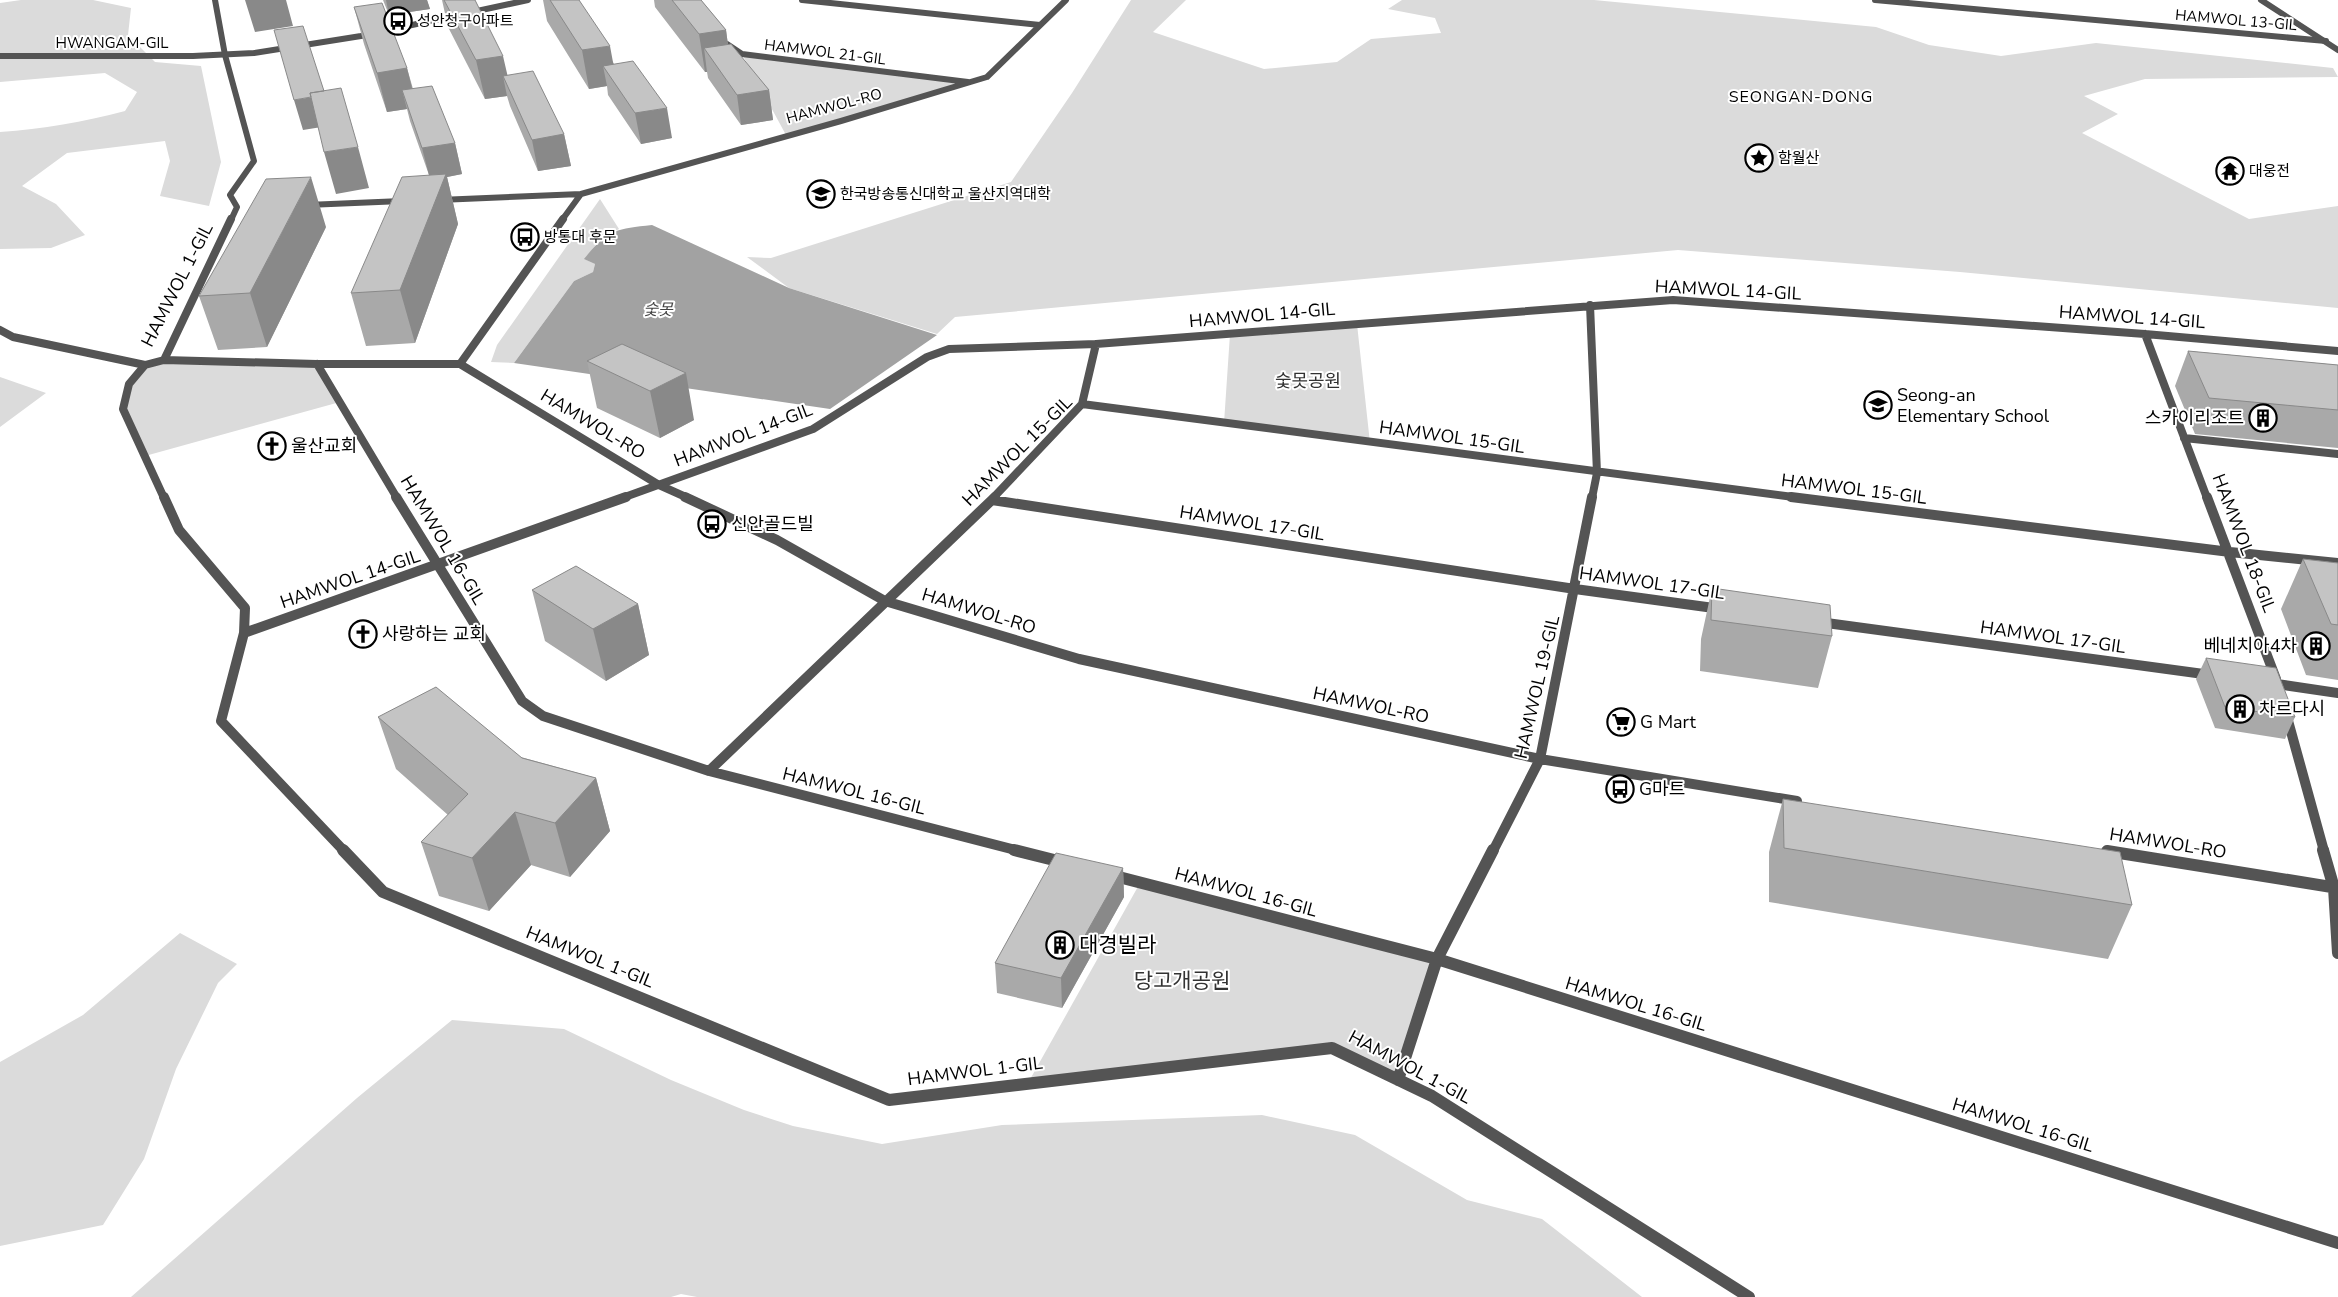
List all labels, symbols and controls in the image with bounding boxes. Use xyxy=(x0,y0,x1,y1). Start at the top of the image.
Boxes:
street label: HAMWOL 13-GIL xyxy=(2174,5,2298,35)
bus stop icon: 성안청구아파트 xyxy=(383,6,413,36)
place label: 성안청구아파트 xyxy=(417,11,514,31)
street label: HWANGAM-GIL xyxy=(55,33,169,53)
street label: HAMWOL 21-GIL xyxy=(763,35,887,69)
street label: HAMWOL-RO xyxy=(784,84,884,128)
district label: SEONGAN-DONG xyxy=(1729,86,1873,108)
place icon: 함월산 xyxy=(1744,143,1774,173)
place label: 함월산 xyxy=(1778,148,1820,168)
temple icon: 대웅전 xyxy=(2215,156,2245,186)
place label: 대웅전 xyxy=(2249,161,2290,181)
school or university icon: 한국방송통신대학교 울산지역대학 xyxy=(806,179,836,209)
place label: 한국방송통신대학교 울산지역대학 xyxy=(840,184,1051,204)
street label: HAMWOL 1-GIL xyxy=(135,219,219,351)
bus stop icon: 방통대 후문 xyxy=(510,222,540,252)
place label: 방통대 후문 xyxy=(544,227,617,247)
street label: HAMWOL 14-GIL xyxy=(1654,274,1802,306)
street label: HAMWOL 14-GIL xyxy=(1188,297,1336,333)
water label: 숯못 xyxy=(643,299,674,321)
street label: HAMWOL 14-GIL xyxy=(2058,300,2206,334)
park label: 숯못공원 xyxy=(1275,369,1341,393)
street label: HAMWOL-RO xyxy=(536,383,650,465)
place label: Seong-an Elementary School xyxy=(1897,383,2050,428)
school or university icon: Seong-an Elementary School xyxy=(1863,390,1893,420)
street label: HAMWOL 15-GIL xyxy=(957,391,1077,511)
street label: HAMWOL 14-GIL xyxy=(670,397,816,472)
building icon: 스카이리조트 xyxy=(2248,403,2278,433)
place label: 스카이리조트 xyxy=(2145,406,2244,430)
street label: HAMWOL 15-GIL xyxy=(1378,415,1526,459)
church icon: 울산교회 xyxy=(257,431,287,461)
place label: 울산교회 xyxy=(291,434,357,458)
street label: HAMWOL 15-GIL xyxy=(1780,468,1928,510)
street label: HAMWOL 18-GIL xyxy=(2207,470,2282,616)
street label: HAMWOL 16-GIL xyxy=(395,471,491,609)
street label: HAMWOL 17-GIL xyxy=(1178,500,1327,546)
bus stop icon: 신안골드빌 xyxy=(697,509,727,539)
place label: 신안골드빌 xyxy=(731,512,814,536)
street label: HAMWOL 14-GIL xyxy=(277,544,423,614)
street label: HAMWOL 17-GIL xyxy=(1578,561,1726,605)
street label: HAMWOL-RO xyxy=(919,582,1039,640)
street label: HAMWOL 19-GIL xyxy=(1509,613,1565,761)
street label: HAMWOL 17-GIL xyxy=(1979,615,2127,659)
church icon: 사랑하는 교회 xyxy=(348,619,378,649)
place label: 사랑하는 교회 xyxy=(382,622,486,646)
building icon: 베네치아4차 xyxy=(2301,631,2331,661)
place label: 베네치아4차 xyxy=(2203,634,2297,658)
street label: HAMWOL-RO xyxy=(1311,681,1431,729)
building icon: 차르다시 xyxy=(2225,694,2255,724)
place label: 차르다시 xyxy=(2259,697,2325,721)
supermarket icon: G Mart xyxy=(1606,707,1636,737)
place label: G Mart xyxy=(1640,710,1697,734)
street label: HAMWOL 16-GIL xyxy=(780,762,928,820)
bus stop icon: G마트 xyxy=(1605,774,1635,804)
place label: G마트 xyxy=(1639,777,1685,801)
street label: HAMWOL-RO xyxy=(2108,822,2228,864)
street label: HAMWOL 16-GIL xyxy=(1172,861,1320,923)
street label: HAMWOL 1-GIL xyxy=(523,920,658,994)
building icon: 대경빌라 xyxy=(1045,930,1075,960)
place label: 대경빌라 xyxy=(1079,931,1156,959)
park label: 당고개공원 xyxy=(1134,967,1230,995)
street label: HAMWOL 16-GIL xyxy=(1562,971,1710,1037)
street label: HAMWOL 1-GIL xyxy=(1344,1025,1476,1110)
street label: HAMWOL 1-GIL xyxy=(906,1051,1044,1091)
street label: HAMWOL 16-GIL xyxy=(1949,1092,2097,1158)

